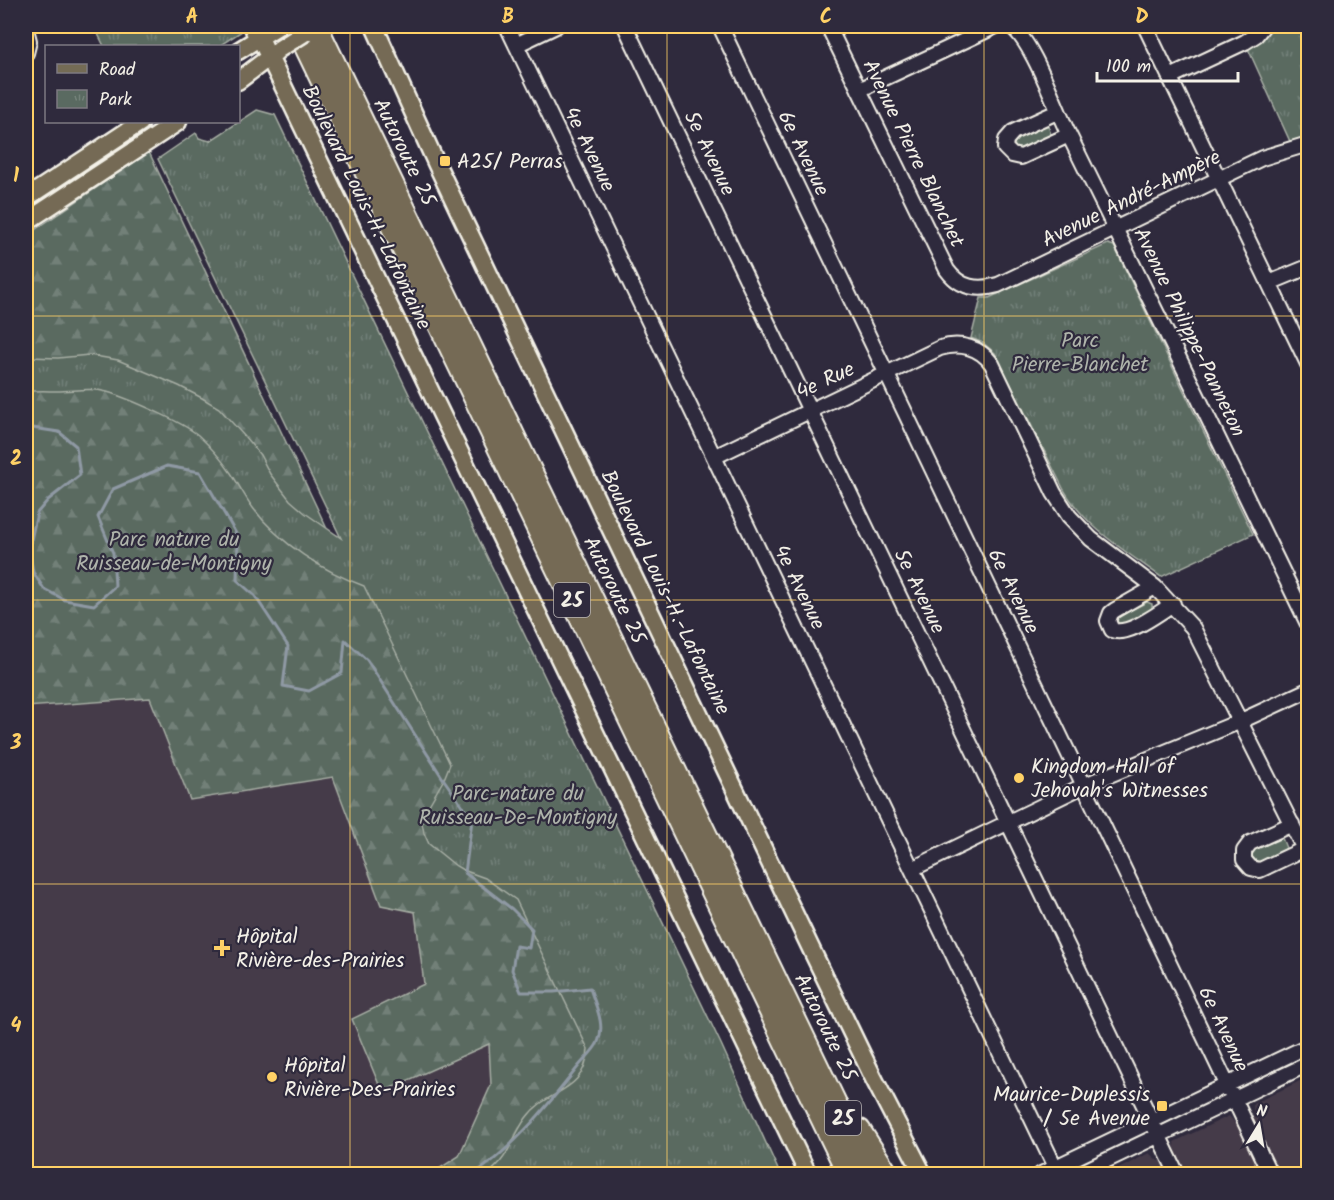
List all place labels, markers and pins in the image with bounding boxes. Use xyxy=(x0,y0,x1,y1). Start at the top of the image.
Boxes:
place label: A25/ Perras xyxy=(457,146,563,179)
marker: A25/ Perras xyxy=(438,154,452,168)
place label: Kingdom Hall of Jehovah's Witnesses xyxy=(1031,751,1208,808)
marker: Kingdom Hall of Jehovah's Witnesses xyxy=(1012,771,1026,785)
place label: Hôpital Rivière-des-Prairies xyxy=(236,921,404,978)
marker: Hôpital Rivière-des-Prairies xyxy=(213,939,231,957)
place label: Hôpital Rivière-Des-Prairies xyxy=(284,1050,456,1107)
marker: Hôpital Rivière-Des-Prairies xyxy=(265,1070,279,1084)
place label: Maurice-Duplessis / 5e Avenue xyxy=(993,1079,1151,1136)
marker: Maurice-Duplessis / 5e Avenue xyxy=(1155,1099,1169,1113)

